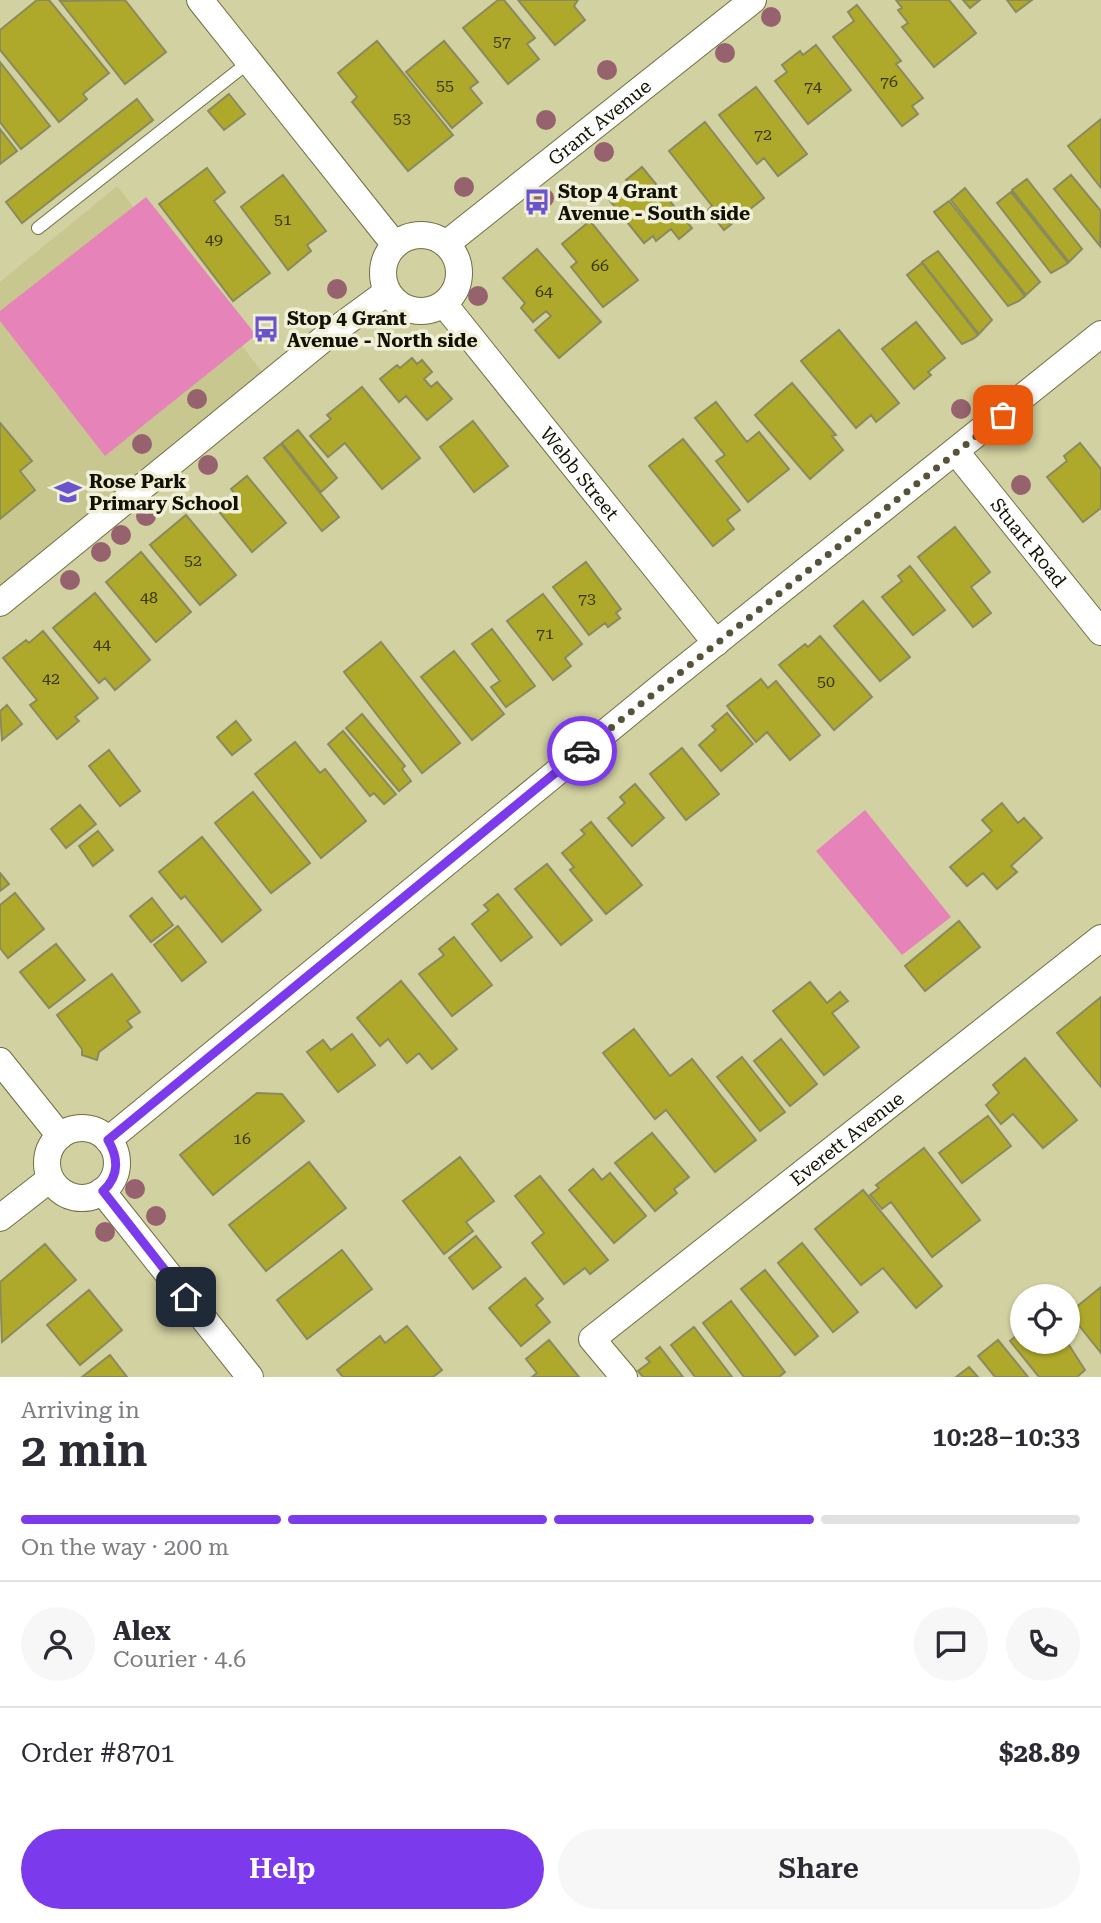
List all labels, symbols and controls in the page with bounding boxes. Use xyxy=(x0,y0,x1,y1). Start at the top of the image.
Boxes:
house number: 57 xyxy=(493,32,511,51)
house number: 76 xyxy=(880,72,898,91)
street label: Grant Avenue xyxy=(543,74,656,170)
house number: 55 xyxy=(436,76,454,95)
house number: 74 xyxy=(804,77,822,96)
house number: 53 xyxy=(393,109,411,128)
house number: 72 xyxy=(754,125,772,144)
place label: Stop 4 Grant Avenue - South side xyxy=(558,180,750,225)
bus stop icon: Stop 4 Grant Avenue - South side xyxy=(522,187,552,217)
house number: 51 xyxy=(274,210,292,229)
house number: 49 xyxy=(205,230,223,249)
house number: 66 xyxy=(591,256,609,275)
house number: 64 xyxy=(535,282,553,301)
place label: Stop 4 Grant Avenue - North side xyxy=(287,307,478,352)
bus stop icon: Stop 4 Grant Avenue - North side xyxy=(251,314,281,344)
pin xyxy=(973,385,1033,445)
icon: bag xyxy=(984,396,1022,434)
street label: Webb Street xyxy=(536,422,624,524)
place label: Rose Park Primary School xyxy=(89,470,239,515)
school or university icon: Rose Park Primary School xyxy=(53,477,83,507)
street label: Stuart Road xyxy=(986,493,1072,591)
house number: 52 xyxy=(184,551,202,570)
house number: 48 xyxy=(140,588,158,607)
house number: 73 xyxy=(578,589,596,608)
house number: 71 xyxy=(536,624,554,643)
house number: 44 xyxy=(93,635,111,654)
house number: 42 xyxy=(42,669,60,688)
house number: 50 xyxy=(817,672,835,691)
courier xyxy=(547,716,617,786)
icon: car xyxy=(563,732,601,770)
street label: Everett Avenue xyxy=(785,1086,908,1190)
house number: 16 xyxy=(233,1129,251,1148)
pin xyxy=(156,1267,216,1327)
icon: home xyxy=(167,1278,205,1316)
map controls xyxy=(1010,1284,1080,1354)
button: locate xyxy=(1010,1284,1080,1354)
text: Arriving in xyxy=(21,1397,140,1424)
text: 10:28–10:33 xyxy=(932,1422,1080,1452)
text: 2 min xyxy=(21,1423,148,1477)
text: On the way · 200 m xyxy=(21,1534,229,1561)
button: person xyxy=(21,1607,95,1681)
button: chat xyxy=(914,1607,988,1681)
button: phone xyxy=(1006,1607,1080,1681)
text: Alex xyxy=(113,1616,171,1646)
text: Courier · 4.6 xyxy=(113,1646,246,1673)
text: Order #8701 xyxy=(21,1738,175,1768)
text: $28.89 xyxy=(999,1738,1080,1768)
button: Help xyxy=(21,1829,544,1909)
button: Share xyxy=(558,1829,1080,1909)

